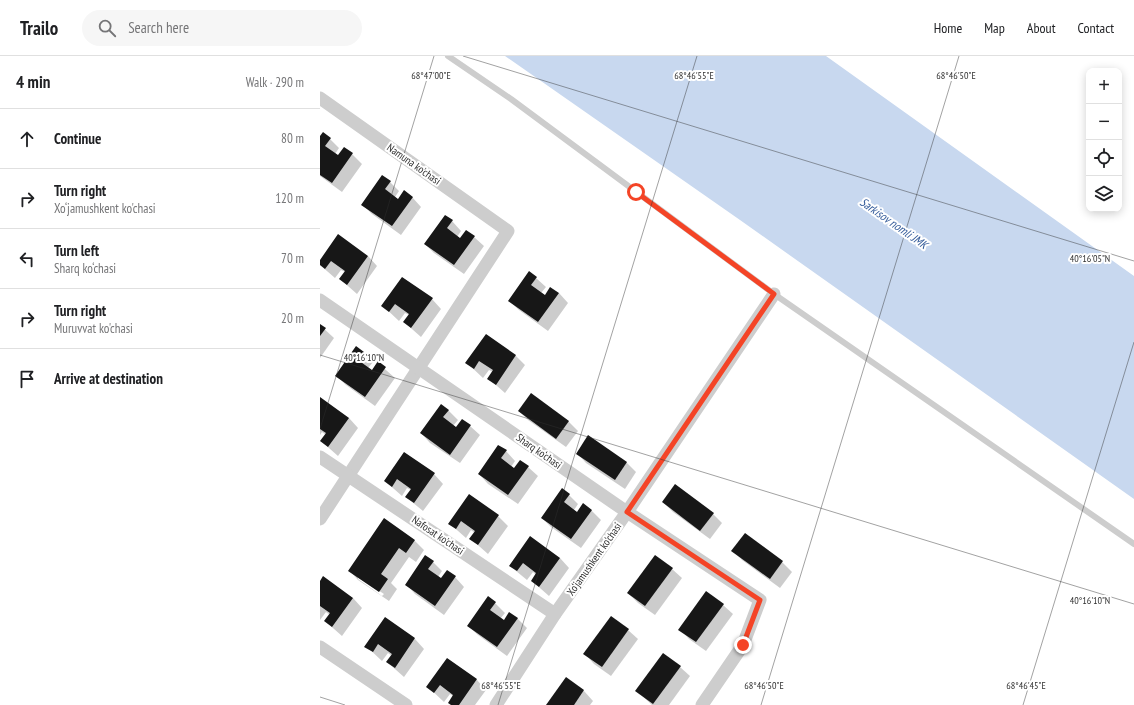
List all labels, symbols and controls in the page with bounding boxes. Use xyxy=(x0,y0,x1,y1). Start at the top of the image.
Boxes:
search box xyxy=(82,10,362,46)
text: Trailo xyxy=(20,16,58,40)
icon: search xyxy=(96,17,118,39)
text: Search here xyxy=(128,18,189,37)
text: Home xyxy=(934,19,962,37)
text: Map xyxy=(984,19,1005,37)
text: About xyxy=(1027,19,1056,37)
text: Contact xyxy=(1078,19,1114,37)
map controls xyxy=(1086,68,1122,212)
button: + xyxy=(1086,68,1122,104)
text: 68°47'00"E xyxy=(411,69,451,82)
text: 68°46'55"E xyxy=(674,69,714,82)
text: 68°46'50"E xyxy=(936,69,976,82)
text: 4 min xyxy=(16,71,50,93)
text: Walk · 290 m xyxy=(246,74,304,91)
button: − xyxy=(1086,104,1122,140)
icon: ahead xyxy=(16,128,38,150)
text: Continue xyxy=(54,129,101,148)
text: 80 m xyxy=(281,130,304,147)
street label: Namuna ko'chasi xyxy=(384,140,444,188)
button: locate xyxy=(1086,140,1122,176)
button: layers xyxy=(1086,176,1122,212)
text: Turn right xyxy=(54,181,106,200)
route start xyxy=(627,183,645,201)
icon: right xyxy=(16,188,38,210)
text: 120 m xyxy=(275,190,304,207)
water label: Sarkisov nomli JMK xyxy=(857,194,932,253)
text: Xo‘jamushkent ko'chasi xyxy=(54,200,156,217)
text: Turn left xyxy=(54,241,99,260)
icon: left xyxy=(16,248,38,270)
text: 70 m xyxy=(281,250,304,267)
text: 40°16'05"N xyxy=(1070,252,1110,265)
text: Sharq ko‘chasi xyxy=(54,260,116,277)
text: Turn right xyxy=(54,301,106,320)
icon: right xyxy=(16,308,38,330)
text: 20 m xyxy=(281,310,304,327)
text: Muruvvat ko'chasi xyxy=(54,320,133,337)
text: 40°16'10"N xyxy=(344,351,384,364)
icon: arrive xyxy=(16,368,38,390)
text: Arrive at destination xyxy=(54,369,163,388)
street label: Sharq ko‘chasi xyxy=(513,430,565,472)
street label: Nafosat ko'chasi xyxy=(409,512,467,558)
street label: Xo‘jamushkent ko'chasi xyxy=(564,520,624,598)
text: 40°16'10"N xyxy=(1070,594,1110,607)
route end xyxy=(734,636,752,654)
text: 68°46'55"E xyxy=(481,679,521,692)
text: 68°46'50"E xyxy=(744,679,784,692)
text: 68°46'45"E xyxy=(1006,679,1046,692)

